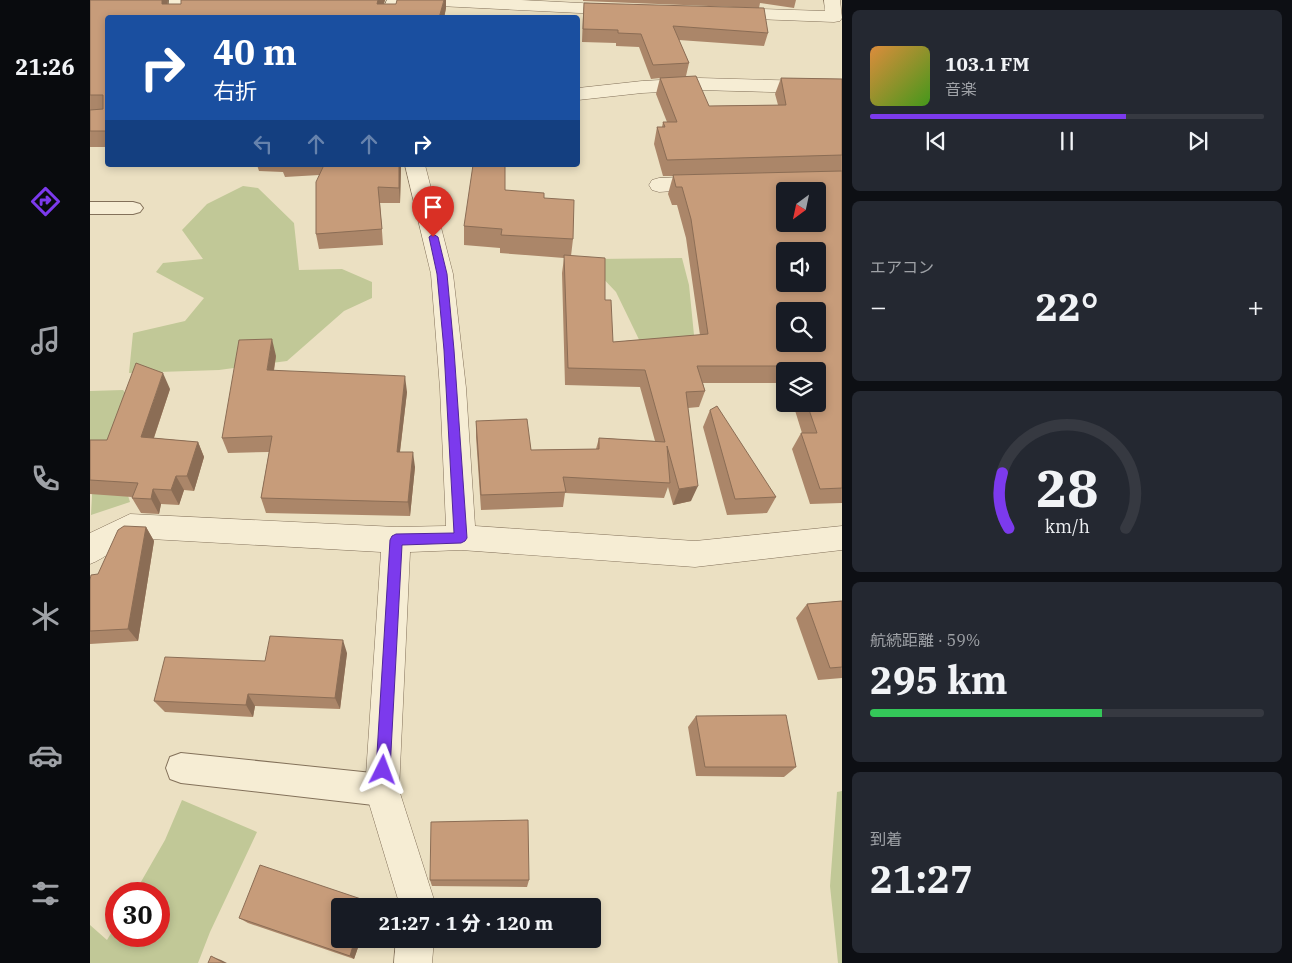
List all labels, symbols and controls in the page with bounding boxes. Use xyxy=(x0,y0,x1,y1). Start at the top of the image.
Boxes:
text: 40 m xyxy=(213,29,297,75)
icon: right xyxy=(130,35,195,100)
text: 21:26 xyxy=(15,52,75,81)
text: 103.1 FM xyxy=(945,52,1030,76)
text: 右折 xyxy=(213,76,257,105)
text: 音楽 xyxy=(945,79,977,99)
icon: previous xyxy=(922,127,950,155)
icon: pause xyxy=(1053,127,1081,155)
icon: next xyxy=(1184,127,1212,155)
icon: left xyxy=(249,130,277,158)
icon: ahead xyxy=(302,130,330,158)
icon: ahead xyxy=(355,130,383,158)
icon: right xyxy=(408,130,436,158)
north arrow xyxy=(776,182,826,232)
map controls xyxy=(776,182,826,412)
icon: directions xyxy=(28,184,63,219)
pin xyxy=(412,186,454,237)
icon: arrive xyxy=(419,193,447,221)
button: sound xyxy=(776,242,826,292)
text: エアコン xyxy=(870,257,934,277)
text: 22° xyxy=(1035,282,1099,331)
text: − xyxy=(870,288,887,325)
text: + xyxy=(1247,288,1264,325)
button: search xyxy=(776,302,826,352)
icon: music xyxy=(28,323,63,358)
button: layers xyxy=(776,362,826,412)
text: 28 xyxy=(1036,454,1098,521)
icon: phone xyxy=(28,461,63,496)
text: km/h xyxy=(1044,515,1090,538)
icon: climate xyxy=(28,599,63,634)
text: 航続距離 · 59% xyxy=(870,630,980,650)
text: 295 km xyxy=(870,655,1008,704)
icon: car xyxy=(28,738,63,773)
position arrow xyxy=(356,743,408,795)
text: 到着 xyxy=(870,829,902,849)
text: 21:27 xyxy=(870,854,973,903)
icon: filters xyxy=(28,876,63,911)
speed limit sign: 30 xyxy=(105,882,170,947)
text: 21:27 · 1 分 · 120 m xyxy=(379,911,553,935)

